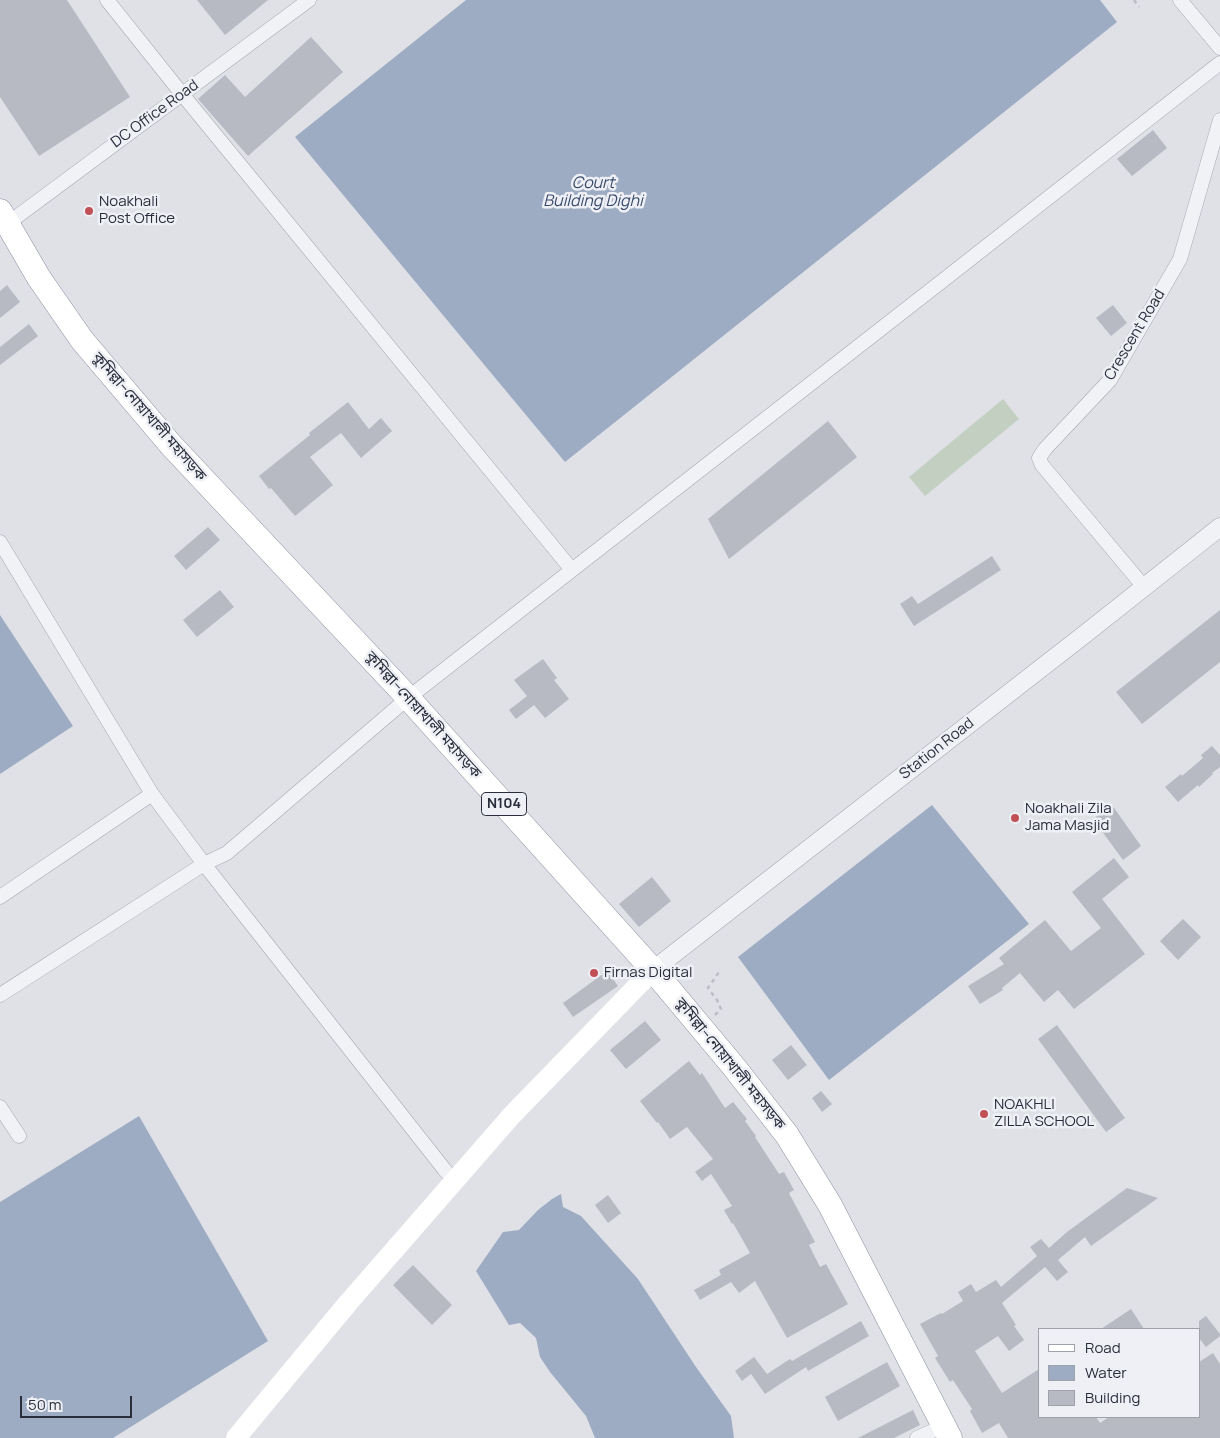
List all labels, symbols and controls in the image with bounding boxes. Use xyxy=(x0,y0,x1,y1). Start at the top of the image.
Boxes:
street label: DC Office Road xyxy=(108,76,202,152)
water label: Court Building Dighi xyxy=(543,174,643,212)
place label: Noakhali Post Office xyxy=(99,193,175,228)
marker: Noakhali Post Office xyxy=(83,205,95,217)
street label: Crescent Road xyxy=(1101,286,1169,384)
street label: কুমিল্লা–নোয়াখালী মহাসড়ক xyxy=(88,349,210,485)
street label: কুমিল্লা–নোয়াখালী মহাসড়ক xyxy=(361,648,485,782)
street label: Station Road xyxy=(896,714,978,784)
road number: N104 xyxy=(482,792,526,816)
place label: Noakhali Zila Jama Masjid xyxy=(1025,800,1112,835)
marker: Noakhali Zila Jama Masjid xyxy=(1009,812,1021,824)
place label: Firnas Digital xyxy=(604,964,692,982)
marker: Firnas Digital xyxy=(588,967,600,979)
street label: কুমিল্লা–নোয়াখালী মহাসড়ক xyxy=(671,994,789,1134)
place label: NOAKHLI ZILLA SCHOOL xyxy=(994,1096,1094,1131)
marker: NOAKHLI ZILLA SCHOOL xyxy=(978,1108,990,1120)
legend xyxy=(1038,1328,1200,1418)
text: Road xyxy=(1085,1337,1121,1358)
text: Water xyxy=(1085,1362,1127,1383)
scale bar xyxy=(22,1386,135,1418)
text: Building xyxy=(1085,1387,1140,1408)
text: 50 m xyxy=(28,1394,62,1415)

